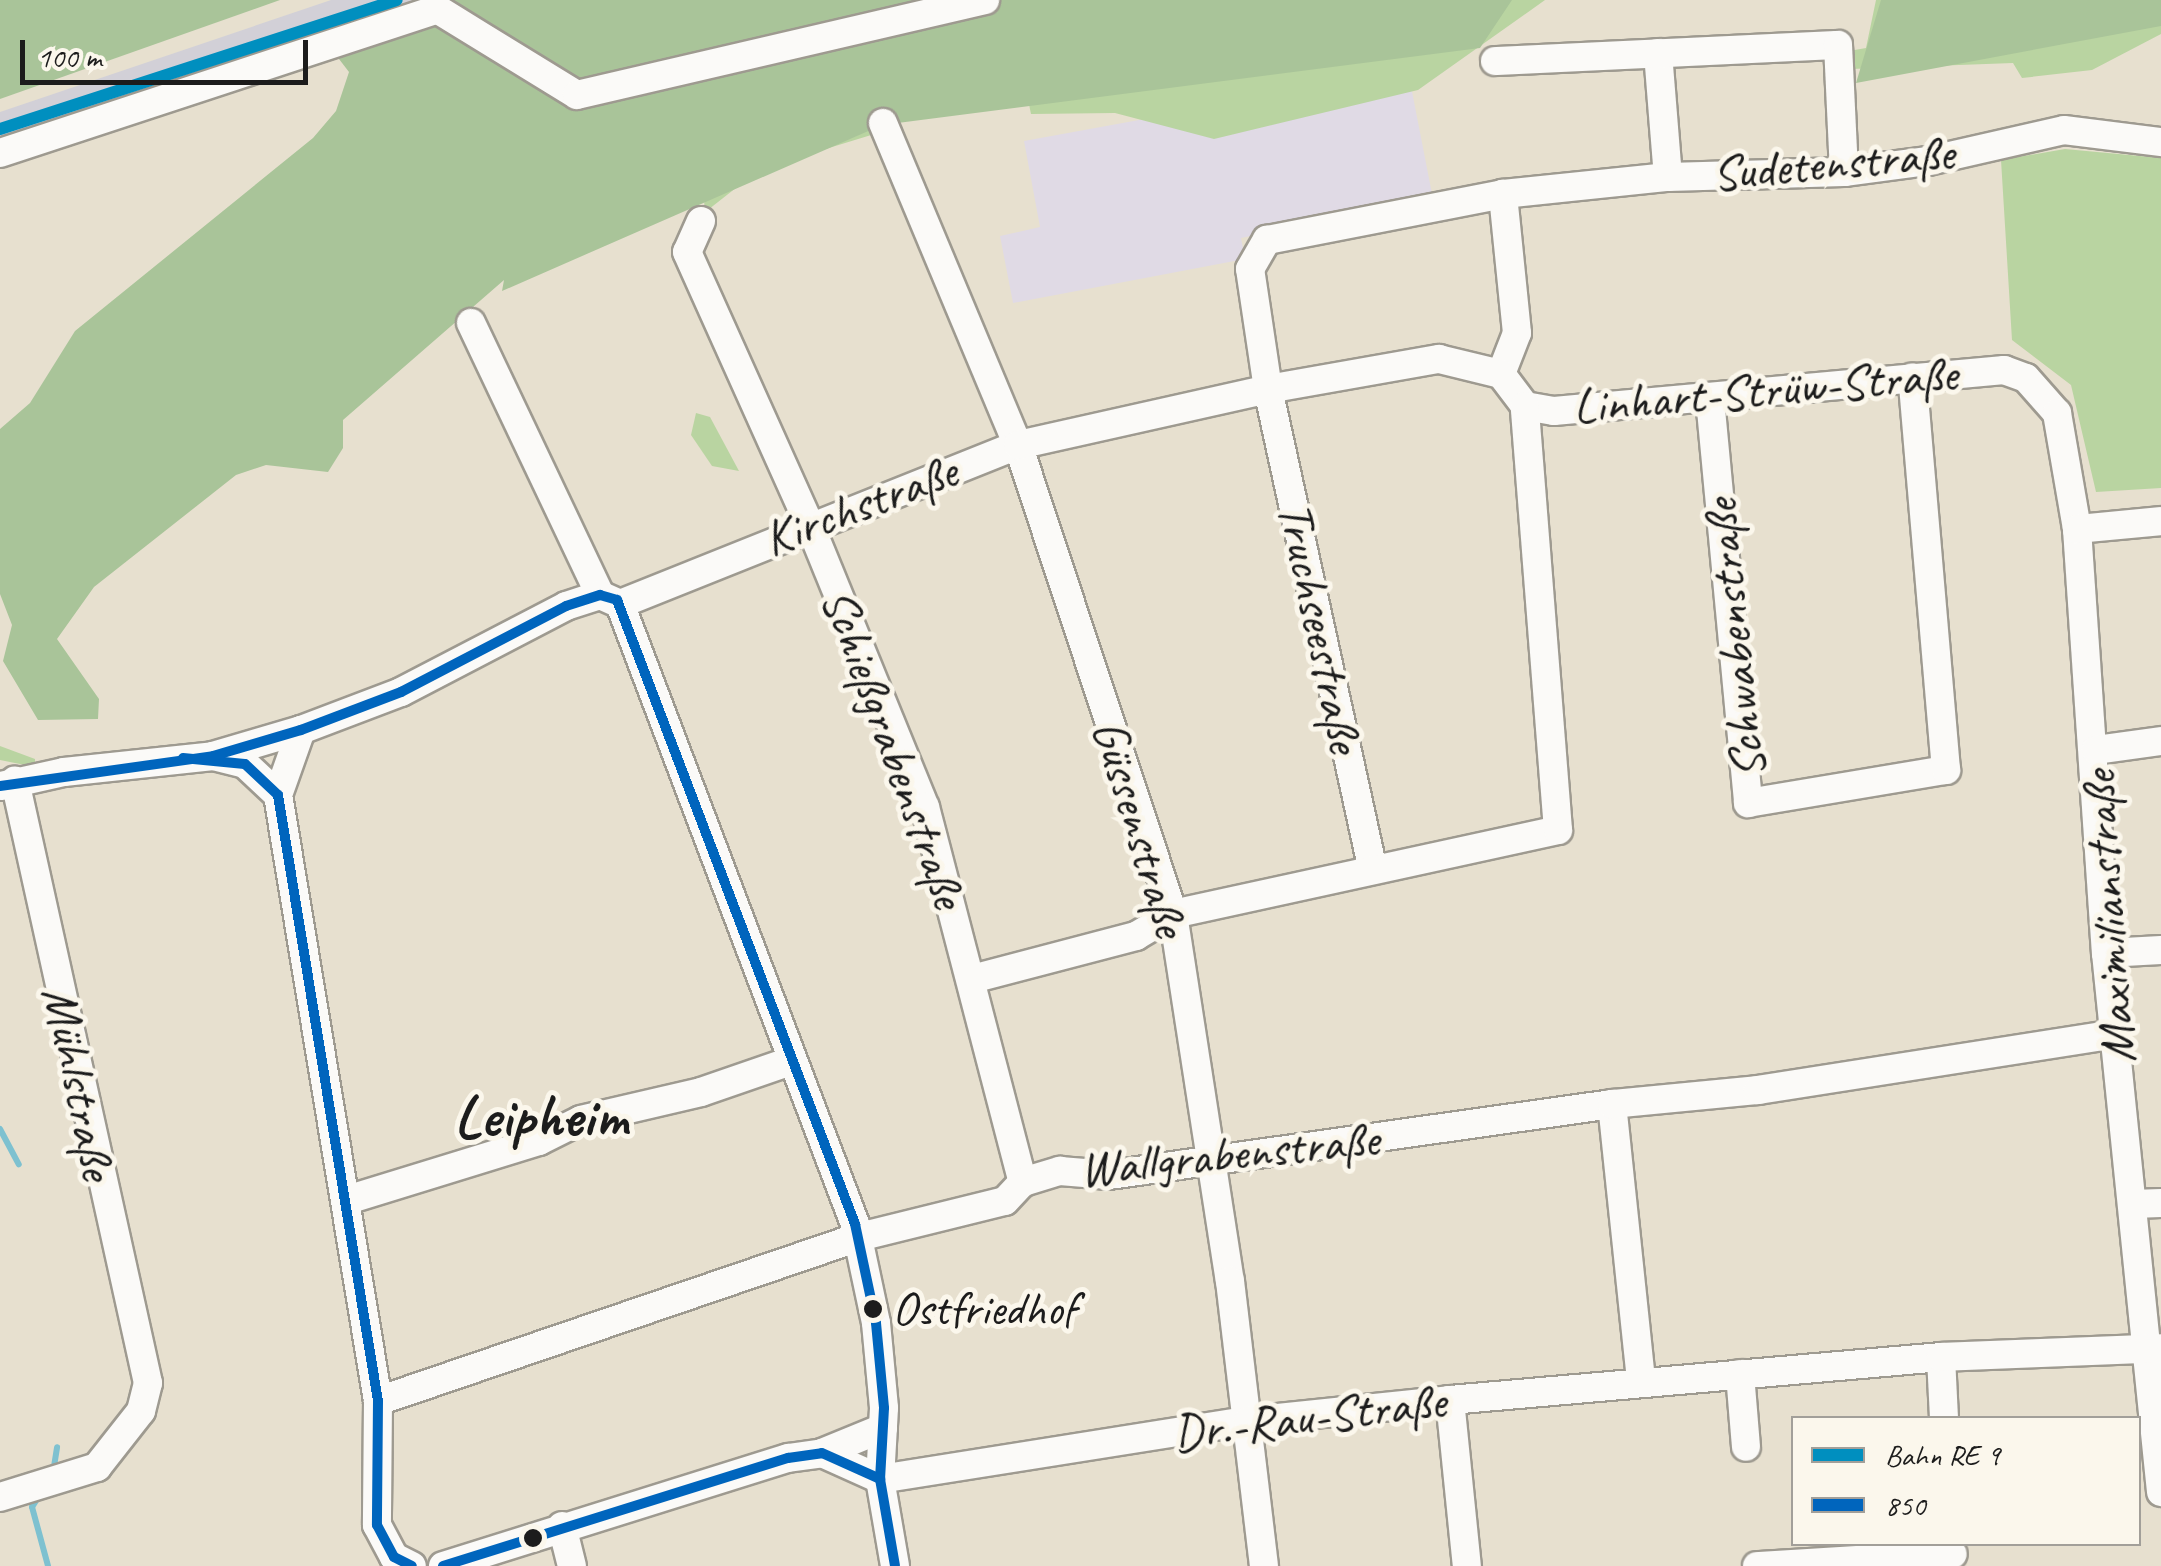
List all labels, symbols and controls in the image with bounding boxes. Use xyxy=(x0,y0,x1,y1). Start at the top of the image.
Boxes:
scale bar xyxy=(25,20,312,82)
text: 100 m xyxy=(37,38,102,76)
street label: Sudetenstraße xyxy=(1710,123,1956,203)
street label: Linhart-Strüw-Straße xyxy=(1570,343,1960,437)
street label: Kirchstraße xyxy=(755,441,965,569)
street label: Truchseestraße xyxy=(1264,496,1376,758)
street label: Schwabenstraße xyxy=(1690,497,1778,781)
street label: Schießgrabenstraße xyxy=(808,580,980,916)
street label: Güssenstraße xyxy=(1079,712,1201,944)
street label: Maximilianstraße xyxy=(2068,769,2148,1065)
street label: Mühlstraße xyxy=(29,981,129,1185)
district label: Leipheim xyxy=(454,1080,628,1152)
street label: Wallgrabenstraße xyxy=(1076,1108,1382,1200)
place label: Ostfriedhof xyxy=(892,1280,1076,1338)
marker: Ostfriedhof xyxy=(863,1299,883,1319)
street label: Dr.-Rau-Straße xyxy=(1169,1371,1449,1463)
legend xyxy=(1791,1416,2141,1546)
text: Bahn RE 9 xyxy=(1885,1436,2000,1474)
text: 850 xyxy=(1885,1486,1926,1524)
unlabelled marker xyxy=(523,1528,543,1548)

